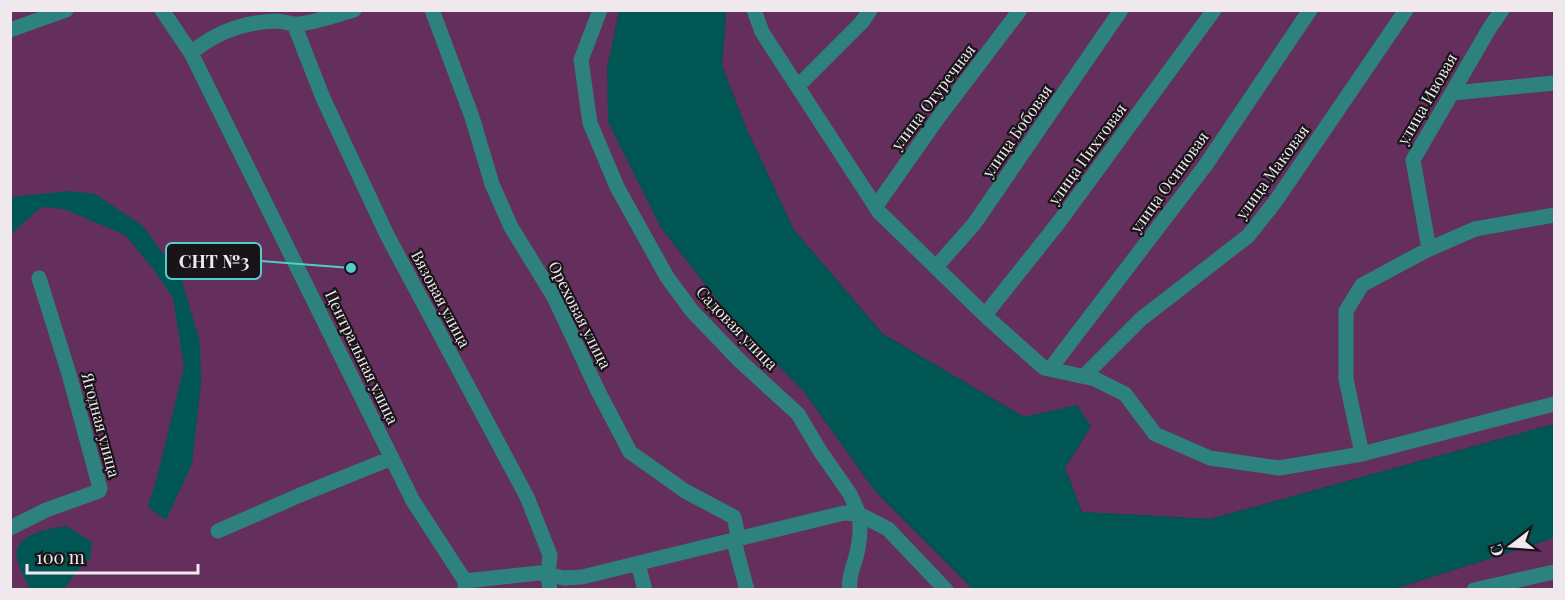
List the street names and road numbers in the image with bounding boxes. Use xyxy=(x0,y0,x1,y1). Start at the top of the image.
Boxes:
street label: улица Огуречная xyxy=(885,39,980,155)
street label: улица Ивовая xyxy=(1391,49,1461,149)
street label: улица Бобовая xyxy=(976,80,1057,182)
street label: улица Пихтовая xyxy=(1042,98,1131,209)
street label: улица Маковая xyxy=(1230,120,1313,224)
street label: улица Осиновая xyxy=(1124,126,1213,238)
street label: Вязовая улица xyxy=(407,247,476,351)
street label: Ореховая улица xyxy=(544,257,617,372)
street label: Садовая улица xyxy=(692,281,783,374)
street label: Центральная улица xyxy=(321,286,404,427)
street label: Ягодная улица xyxy=(77,369,126,480)

